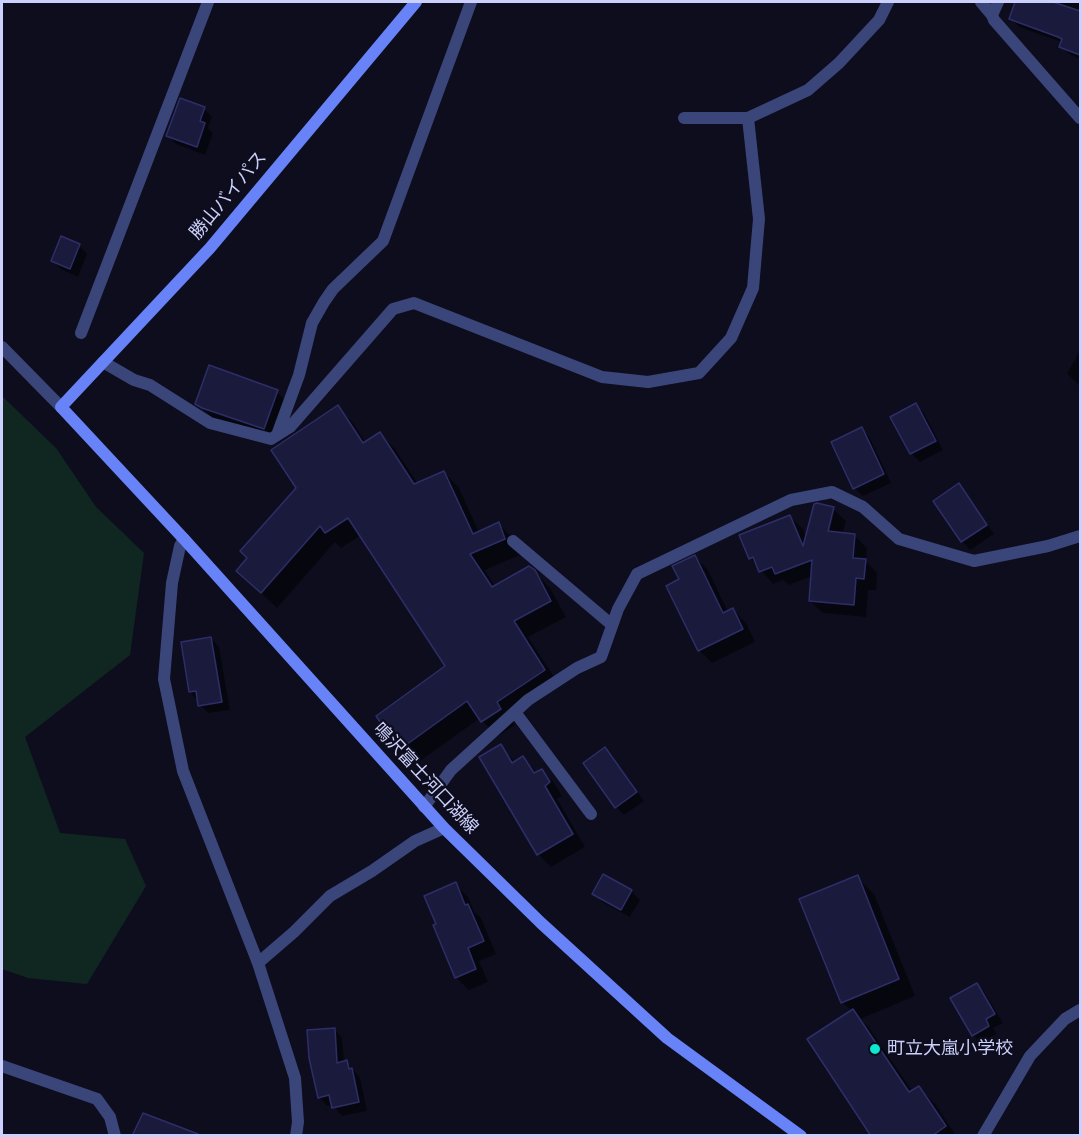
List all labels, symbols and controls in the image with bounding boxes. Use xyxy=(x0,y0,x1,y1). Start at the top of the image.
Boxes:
street label: 勝山バイパス xyxy=(186,148,272,244)
street label: 鳴沢富士河口湖線 xyxy=(368,719,482,839)
place label: 町立大嵐小学校 xyxy=(887,1038,1013,1060)
marker: 町立大嵐小学校 xyxy=(868,1042,882,1056)

